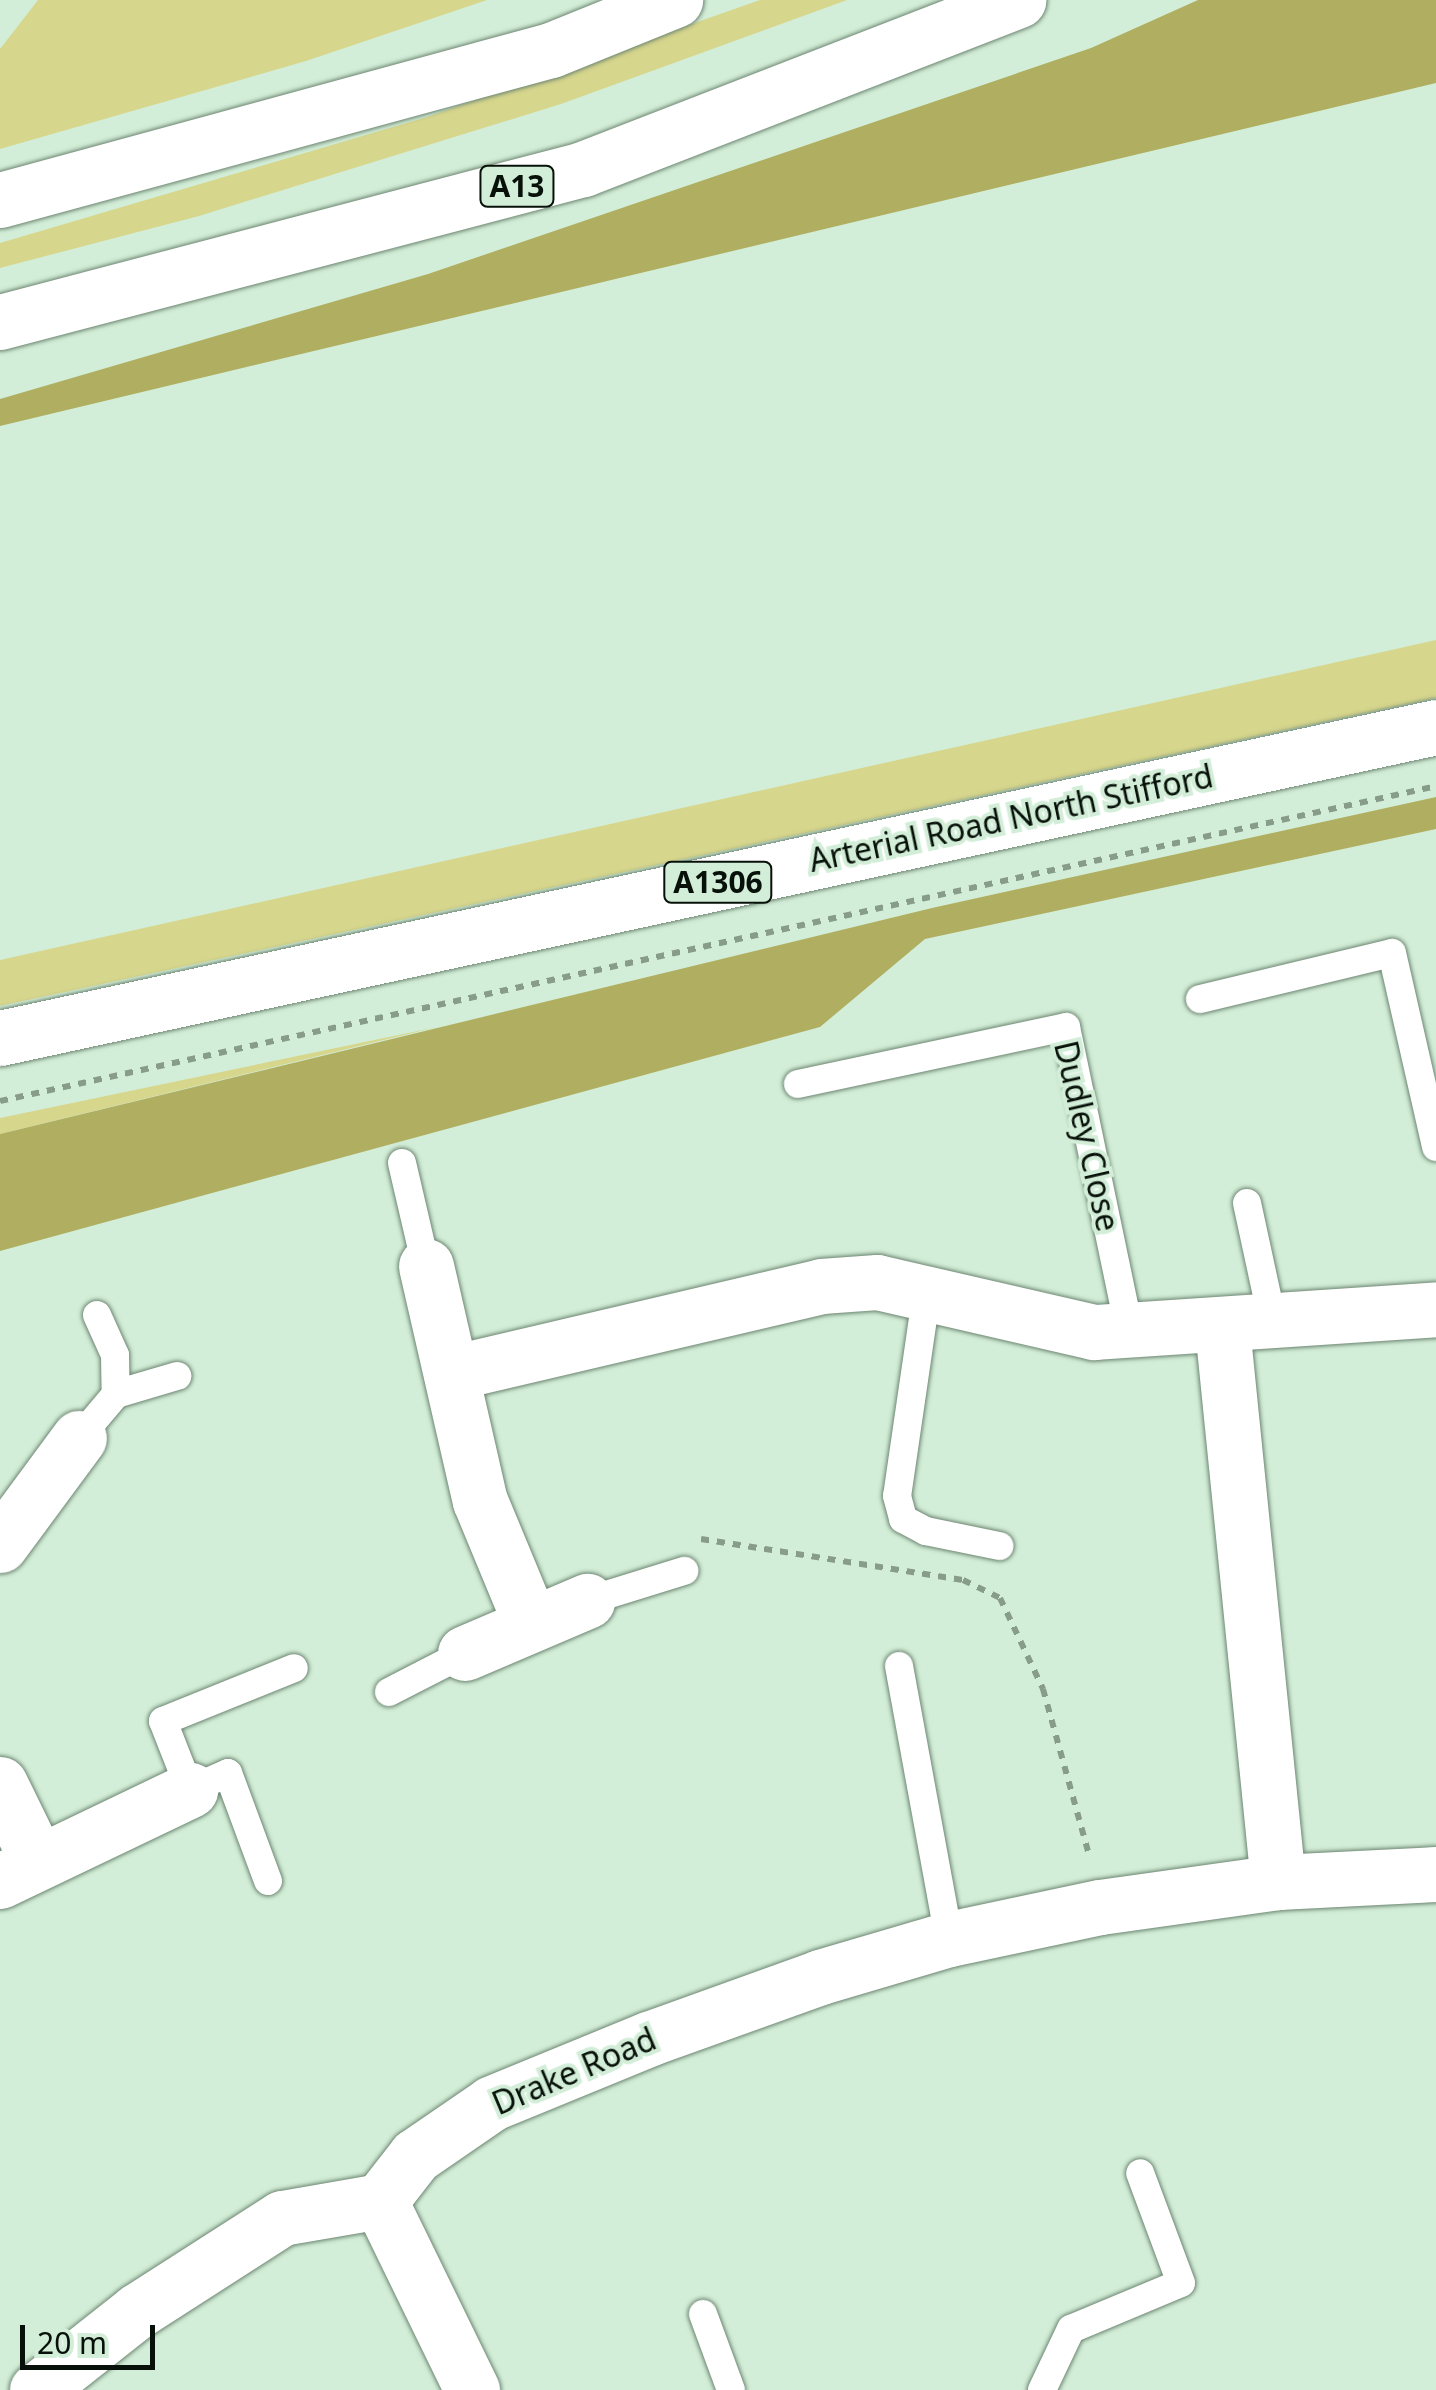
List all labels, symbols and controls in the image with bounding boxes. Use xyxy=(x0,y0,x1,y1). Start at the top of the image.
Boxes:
road number: A13 xyxy=(477,161,557,211)
street label: Arterial Road North Stifford xyxy=(805,756,1217,880)
road number: A1306 xyxy=(663,857,773,907)
street label: Dudley Close xyxy=(1046,1037,1128,1235)
street label: Drake Road xyxy=(486,2019,662,2123)
scale bar xyxy=(25,2305,160,2367)
text: 20 m xyxy=(37,2322,107,2363)

